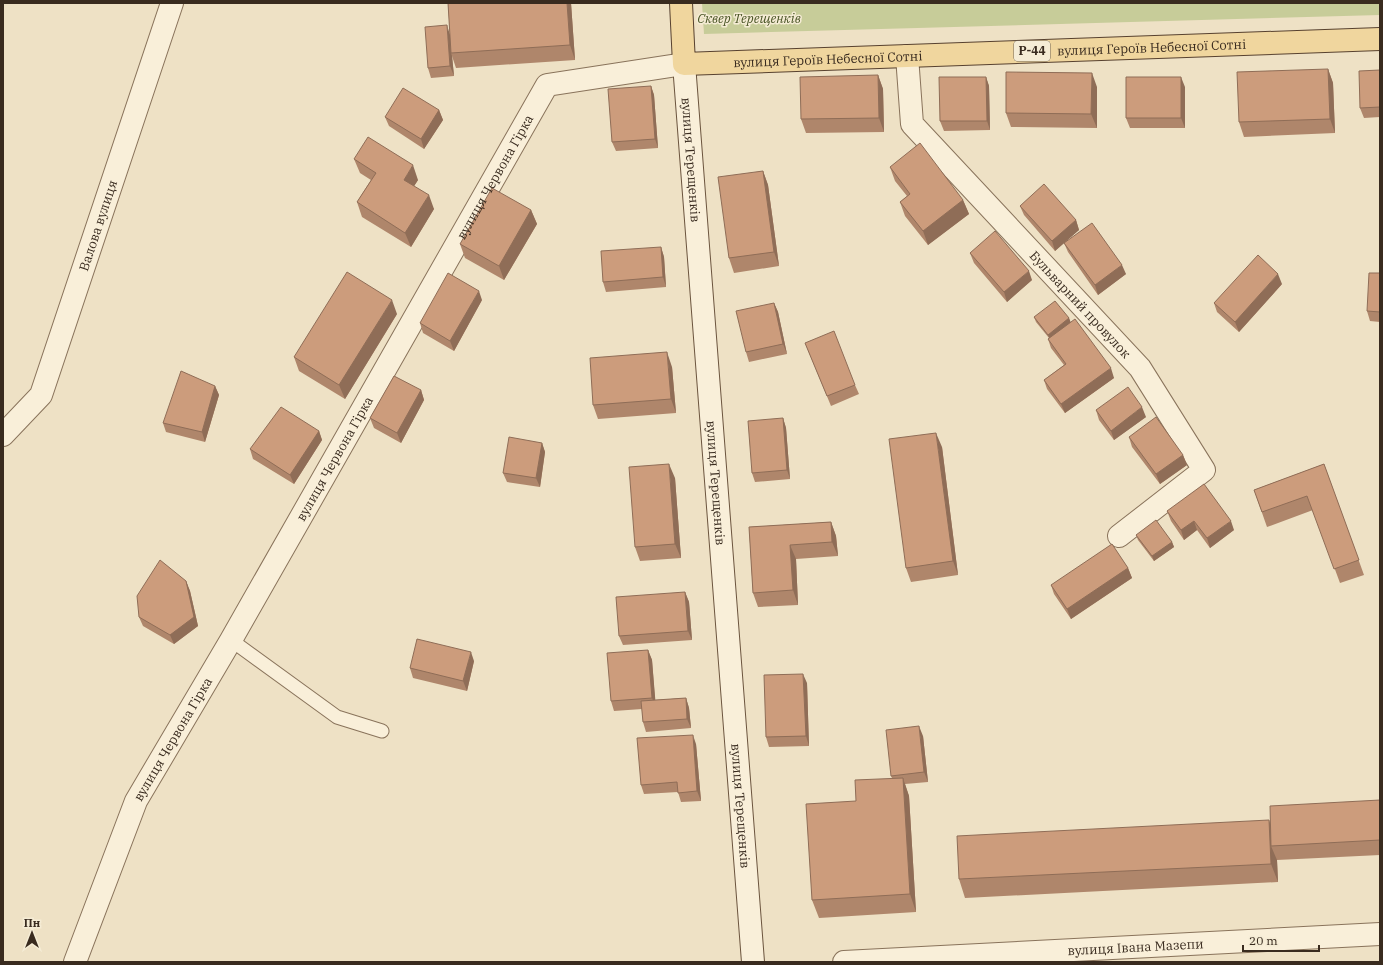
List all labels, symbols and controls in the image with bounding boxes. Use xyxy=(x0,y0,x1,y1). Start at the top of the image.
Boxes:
park label: Сквер Терещенків xyxy=(697,10,801,27)
street label: вулиця Героїв Небесної Сотні xyxy=(1057,36,1246,60)
road number: Р-44 xyxy=(1014,41,1050,61)
street label: вулиця Героїв Небесної Сотні xyxy=(733,47,923,71)
street label: вулиця Терещенків xyxy=(678,97,704,223)
street label: вулиця Червона Гірка xyxy=(453,112,537,243)
street label: Валова вулиця xyxy=(75,178,121,273)
street label: Бульварний провулок xyxy=(1026,247,1135,362)
street label: вулиця Червона Гірка xyxy=(293,393,377,524)
street label: вулиця Терещенків xyxy=(702,420,729,546)
street label: вулиця Червона Гірка xyxy=(130,674,216,804)
street label: вулиця Терещенків xyxy=(727,743,754,869)
north arrow xyxy=(12,913,52,953)
text: Пн xyxy=(24,916,41,930)
scale bar xyxy=(1243,927,1319,953)
text: 20 m xyxy=(1249,933,1278,948)
street label: вулиця Івана Мазепи xyxy=(1067,935,1204,959)

